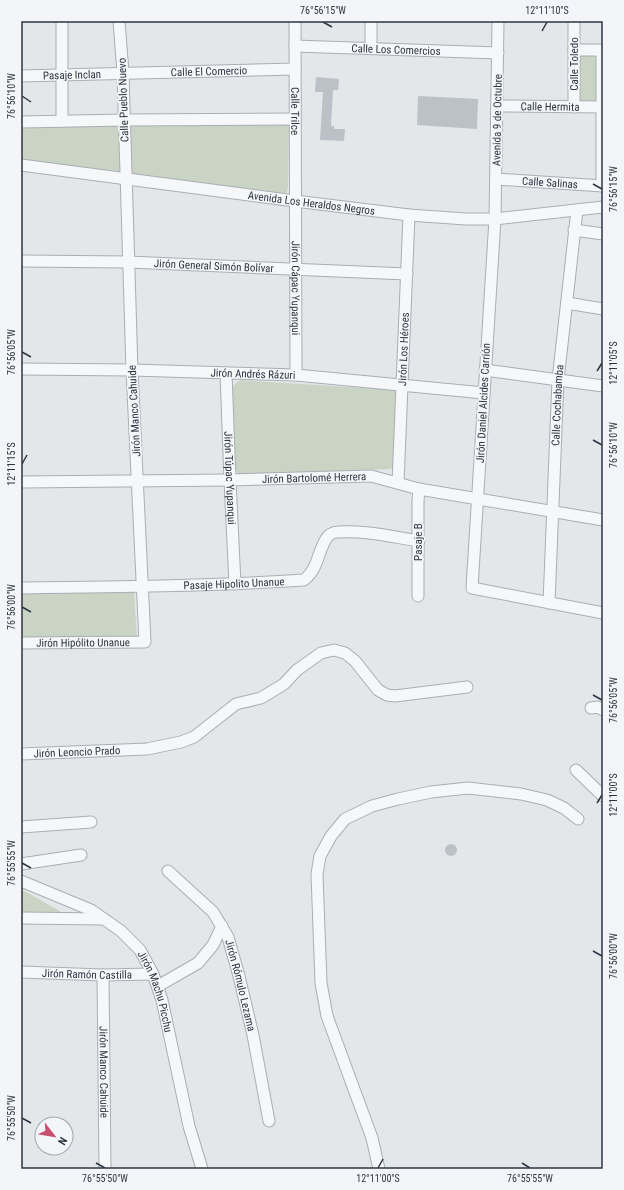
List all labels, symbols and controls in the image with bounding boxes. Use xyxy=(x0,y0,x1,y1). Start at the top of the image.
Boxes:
text: 76°56'15"W xyxy=(300,5,346,16)
text: 12°11'10"S xyxy=(525,5,569,16)
street label: Calle Toledo xyxy=(568,37,581,91)
street label: Calle Los Comercios xyxy=(351,42,441,58)
street label: Calle Pueblo Nuevo xyxy=(116,57,131,142)
street label: Calle El Comercio xyxy=(171,64,248,79)
street label: Pasaje Inclan xyxy=(43,68,101,82)
text: 76°56'10"W xyxy=(6,73,17,119)
street label: Avenida 9 de Octubre xyxy=(490,74,505,166)
street label: Calle Trilce xyxy=(288,87,301,135)
street label: Calle Hermita xyxy=(520,100,580,114)
text: 76°56'15"W xyxy=(608,166,619,212)
street label: Calle Salinas xyxy=(521,175,578,191)
street label: Avenida Los Heraldos Negros xyxy=(247,189,376,218)
street label: Jirón Cápac Yupanqui xyxy=(289,241,302,335)
street label: Jirón General Simón Bolívar xyxy=(154,257,275,275)
street label: Jirón Los Héroes xyxy=(396,312,412,386)
text: 76°56'05"W xyxy=(6,329,17,375)
text: 12°11'05"S xyxy=(608,341,619,385)
street label: Jirón Daniel Alcides Carrión xyxy=(474,343,493,463)
street label: Calle Cochabamba xyxy=(549,364,567,446)
street label: Jirón Manco Cahuide xyxy=(126,365,143,457)
street label: Jirón Andrés Rázuri xyxy=(210,366,296,382)
text: 76°56'10"W xyxy=(608,422,619,468)
street label: Jirón Túpac Yupanqui xyxy=(221,431,238,525)
text: 12°11'15"S xyxy=(6,442,17,486)
street label: Jirón Bartolomé Herrera xyxy=(262,470,366,486)
street label: Pasaje B xyxy=(412,523,425,561)
street label: Pasaje Hipolito Unanue xyxy=(183,575,285,592)
text: 76°56'00"W xyxy=(6,584,17,630)
street label: Jirón Hipólito Unanue xyxy=(36,636,130,650)
text: 76°56'05"W xyxy=(608,677,619,723)
street label: Jirón Leoncio Prado xyxy=(33,744,121,760)
text: 12°11'00"S xyxy=(608,773,619,817)
text: 76°55'55"W xyxy=(6,840,17,886)
text: 76°56'00"W xyxy=(608,933,619,979)
street label: Jirón Rómulo Lezama xyxy=(222,938,258,1033)
street label: Jirón Machu Picchu xyxy=(135,949,175,1034)
street label: Jirón Ramón Castilla xyxy=(42,967,132,982)
street label: Jirón Manco Cahuide xyxy=(97,1026,110,1118)
text: 76°55'50"W xyxy=(6,1095,17,1141)
north arrow xyxy=(34,1116,74,1156)
text: N xyxy=(55,1135,69,1147)
text: 76°55'50"W xyxy=(82,1173,128,1184)
text: 12°11'00"S xyxy=(356,1173,400,1184)
text: 76°55'55"W xyxy=(507,1173,553,1184)

